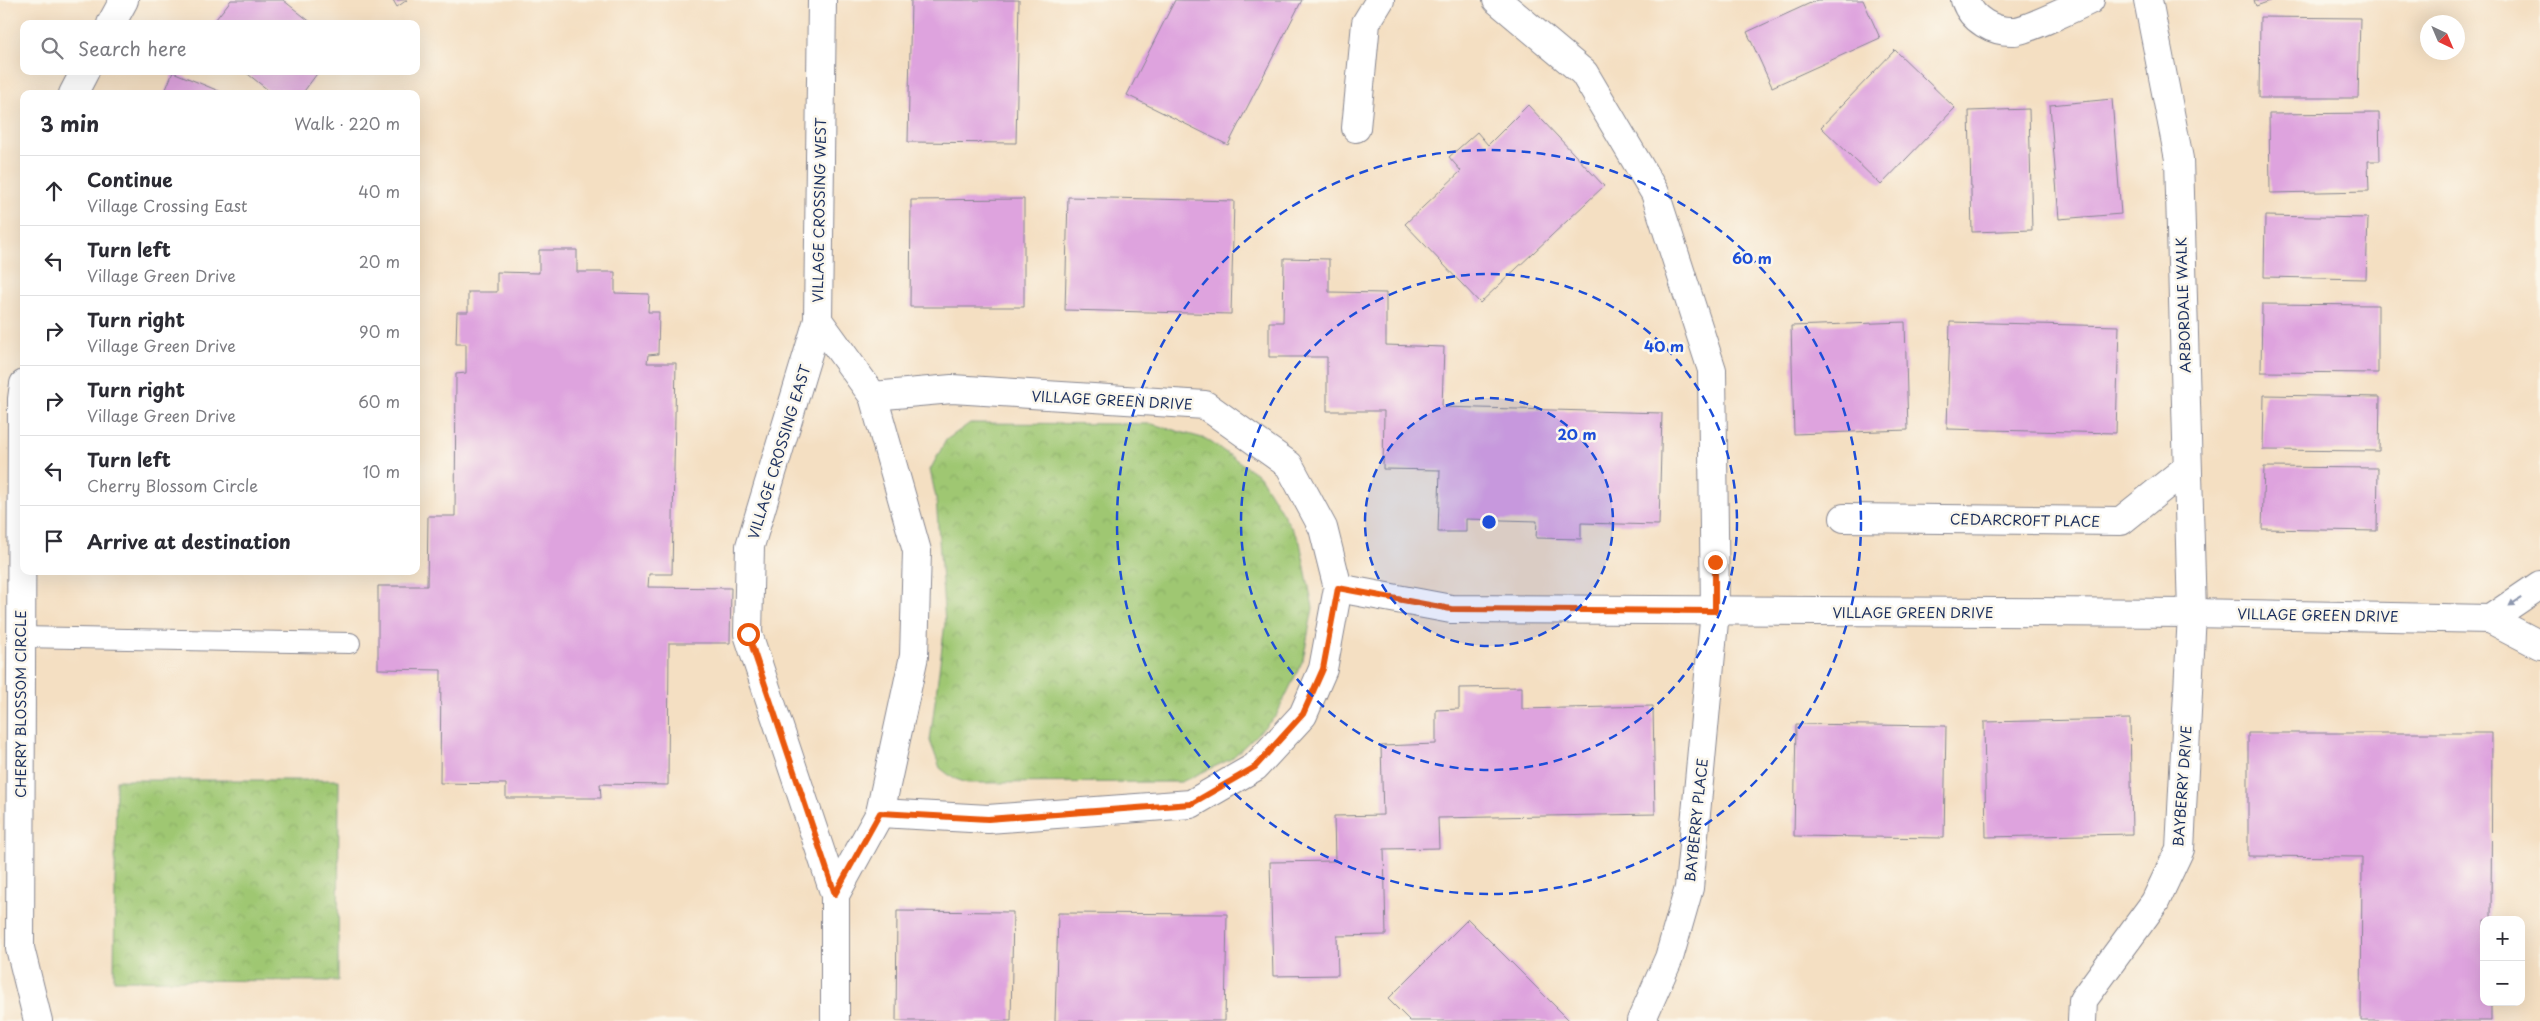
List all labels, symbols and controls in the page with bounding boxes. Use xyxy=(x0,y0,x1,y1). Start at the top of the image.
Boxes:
north arrow xyxy=(2420,15,2465,60)
search box xyxy=(20,20,420,75)
icon: search xyxy=(38,34,66,62)
text: Search here xyxy=(78,34,187,62)
text: 3 min xyxy=(40,107,99,139)
text: Walk · 220 m xyxy=(294,111,400,135)
street label: VILLAGE CROSSING WEST xyxy=(807,117,831,303)
text: Continue xyxy=(87,165,173,193)
icon: ahead xyxy=(40,177,68,205)
text: 40 m xyxy=(358,179,400,203)
text: Village Crossing East xyxy=(87,193,247,217)
text: Turn left xyxy=(87,235,171,263)
street label: ARBORDALE WALK xyxy=(2170,236,2196,373)
text: 60 m xyxy=(1732,246,1772,269)
icon: left xyxy=(40,247,68,275)
text: 20 m xyxy=(359,249,400,273)
text: Village Green Drive xyxy=(87,263,236,287)
text: Turn right xyxy=(87,305,185,333)
icon: right xyxy=(40,317,68,345)
text: 90 m xyxy=(359,319,400,343)
text: Village Green Drive xyxy=(87,333,236,357)
text: 40 m xyxy=(1644,334,1684,357)
street label: VILLAGE CROSSING EAST xyxy=(742,362,816,542)
text: Turn right xyxy=(87,375,185,403)
street label: VILLAGE GREEN DRIVE xyxy=(1031,385,1193,415)
icon: right xyxy=(40,387,68,415)
text: 60 m xyxy=(358,389,400,413)
text: Village Green Drive xyxy=(87,403,236,427)
text: 20 m xyxy=(1558,422,1596,445)
text: Turn left xyxy=(87,445,171,473)
icon: left xyxy=(40,457,68,485)
text: 10 m xyxy=(363,459,400,483)
text: Cherry Blossom Circle xyxy=(87,473,258,497)
street label: CEDARCROFT PLACE xyxy=(1950,508,2100,532)
centre of rings xyxy=(1480,513,1498,531)
icon: arrive xyxy=(40,527,68,555)
text: Arrive at destination xyxy=(87,527,291,555)
route end xyxy=(1704,551,1727,574)
one-way arrow xyxy=(2508,597,2521,607)
street label: VILLAGE GREEN DRIVE xyxy=(1832,602,1994,623)
street label: VILLAGE GREEN DRIVE xyxy=(2237,603,2399,627)
street label: CHERRY BLOSSOM CIRCLE xyxy=(10,610,31,798)
route start xyxy=(737,623,760,646)
street label: BAYBERRY DRIVE xyxy=(2167,724,2197,847)
street label: BAYBERRY PLACE xyxy=(1679,757,1713,883)
map controls xyxy=(2480,916,2525,1006)
button: + xyxy=(2480,916,2525,961)
button: − xyxy=(2480,961,2525,1006)

